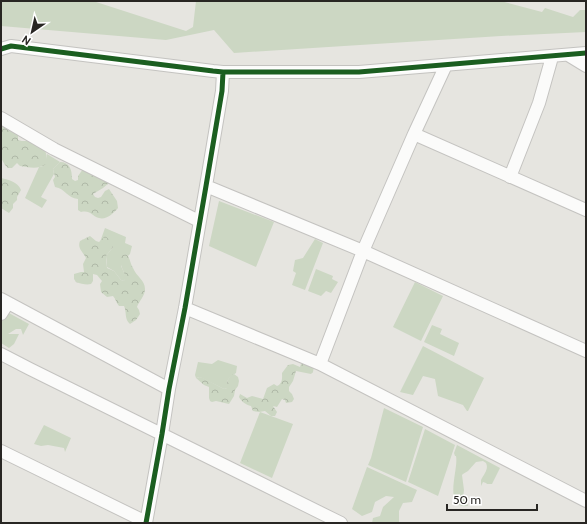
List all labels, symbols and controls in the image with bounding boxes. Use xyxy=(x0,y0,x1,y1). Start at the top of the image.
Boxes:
north arrow xyxy=(12,12,52,52)
text: N xyxy=(19,32,34,48)
scale bar xyxy=(447,486,537,512)
text: 50 m xyxy=(453,492,481,507)

